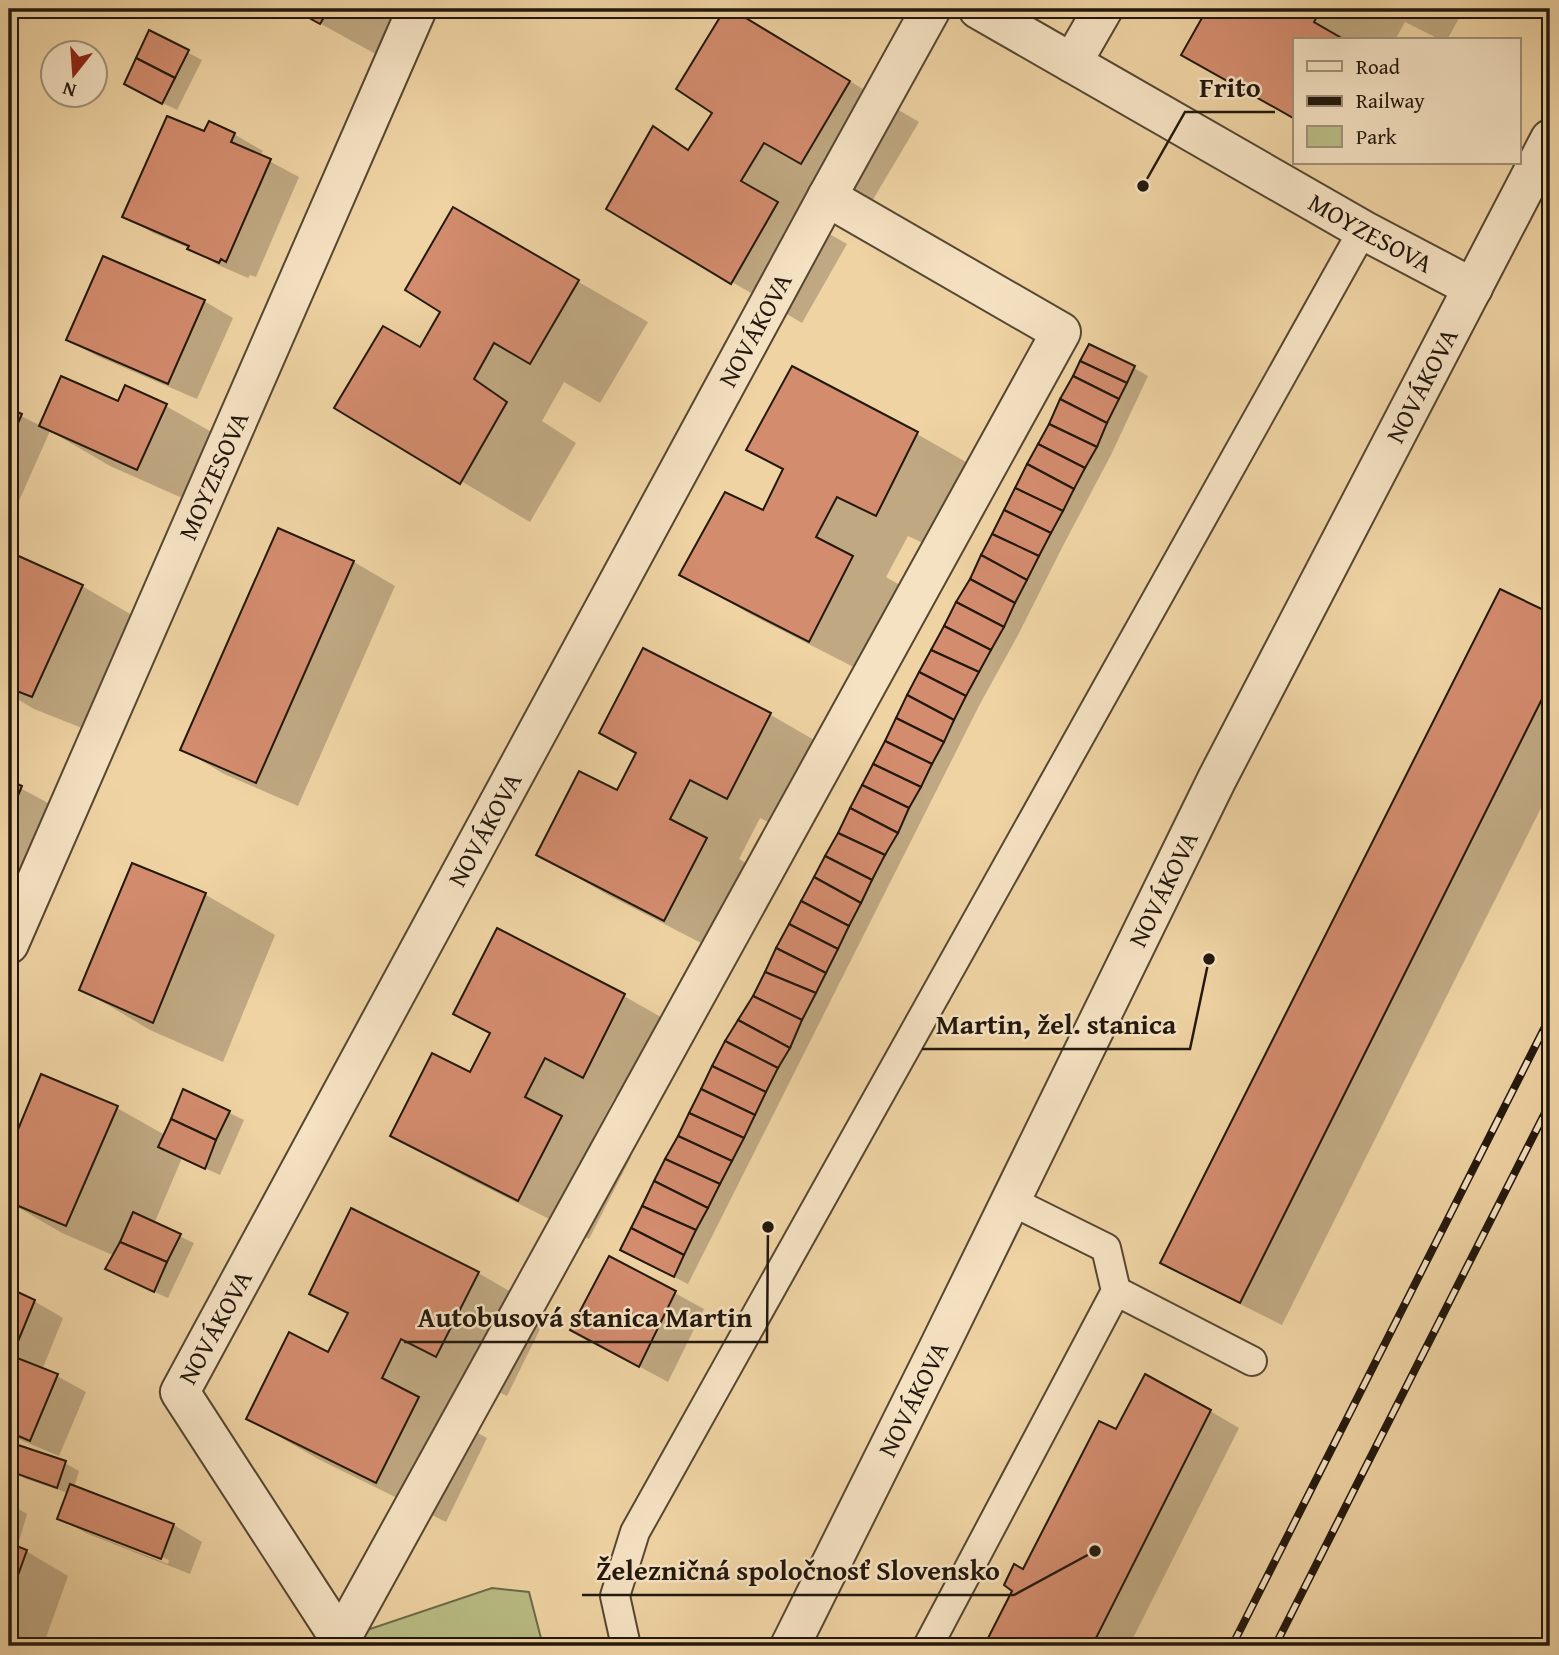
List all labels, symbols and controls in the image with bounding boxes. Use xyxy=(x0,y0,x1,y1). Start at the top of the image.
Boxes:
north arrow xyxy=(38,38,108,108)
legend xyxy=(1293,38,1520,164)
text: Road xyxy=(1356,51,1401,82)
callout: Frito xyxy=(1185,63,1275,112)
text: Frito xyxy=(1199,66,1261,107)
text: N xyxy=(59,75,79,106)
text: Railway xyxy=(1356,85,1425,116)
text: Park xyxy=(1356,121,1397,152)
street label: MOYZESOVA xyxy=(1301,183,1440,283)
street label: NOVÁKOVA xyxy=(708,265,802,394)
street label: NOVÁKOVA xyxy=(1375,321,1467,450)
street label: MOYZESOVA xyxy=(168,405,258,546)
street label: NOVÁKOVA xyxy=(437,765,531,893)
street label: NOVÁKOVA xyxy=(1118,824,1208,953)
callout: Martin, žel. stanica xyxy=(922,1000,1190,1049)
text: Martin, žel. stanica xyxy=(936,1003,1177,1044)
street label: NOVÁKOVA xyxy=(168,1263,262,1391)
callout: Autobusová stanica Martin xyxy=(404,1293,767,1342)
text: Autobusová stanica Martin xyxy=(418,1296,753,1337)
street label: NOVÁKOVA xyxy=(867,1334,958,1463)
callout: Železničná spoločnosť Slovensko xyxy=(582,1546,1014,1595)
text: Železničná spoločnosť Slovensko xyxy=(596,1549,1000,1590)

